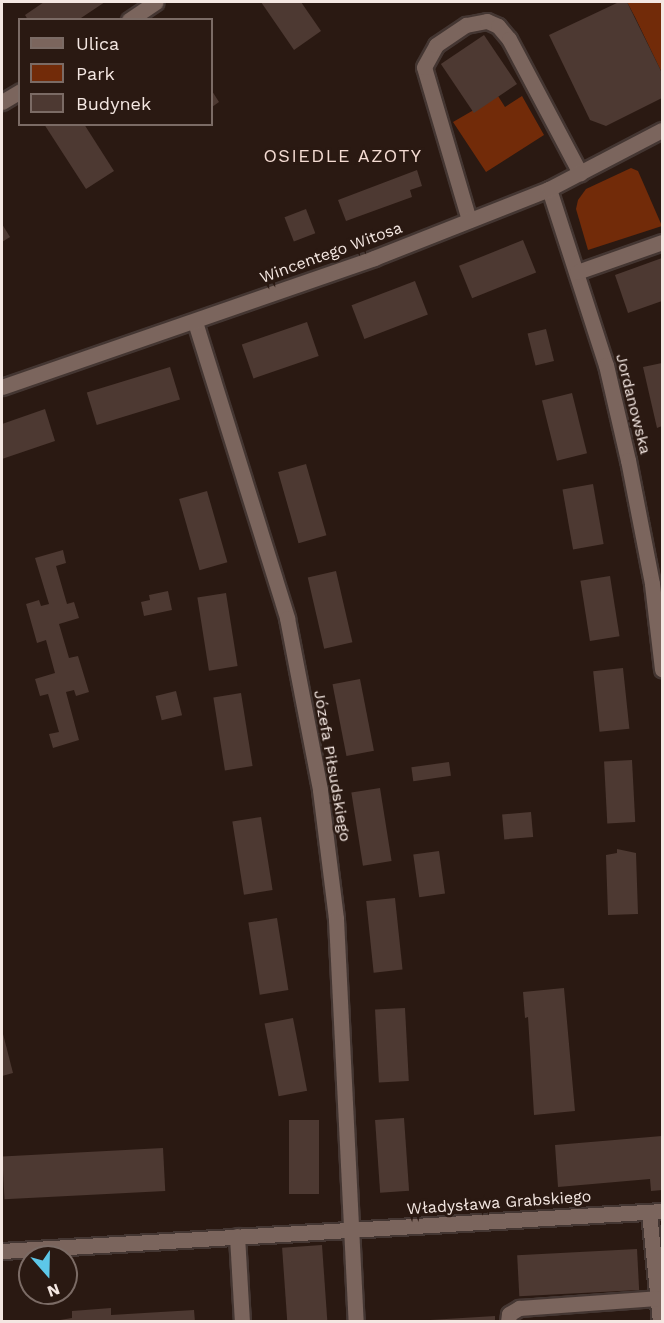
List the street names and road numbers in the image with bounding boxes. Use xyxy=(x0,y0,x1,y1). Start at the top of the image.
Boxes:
street label: Wincentego Witosa xyxy=(257,218,405,288)
street label: Jordanowska xyxy=(611,352,655,456)
street label: Józefa Piłsudskiego xyxy=(309,689,355,843)
street label: Władysława Grabskiego xyxy=(406,1187,592,1219)

